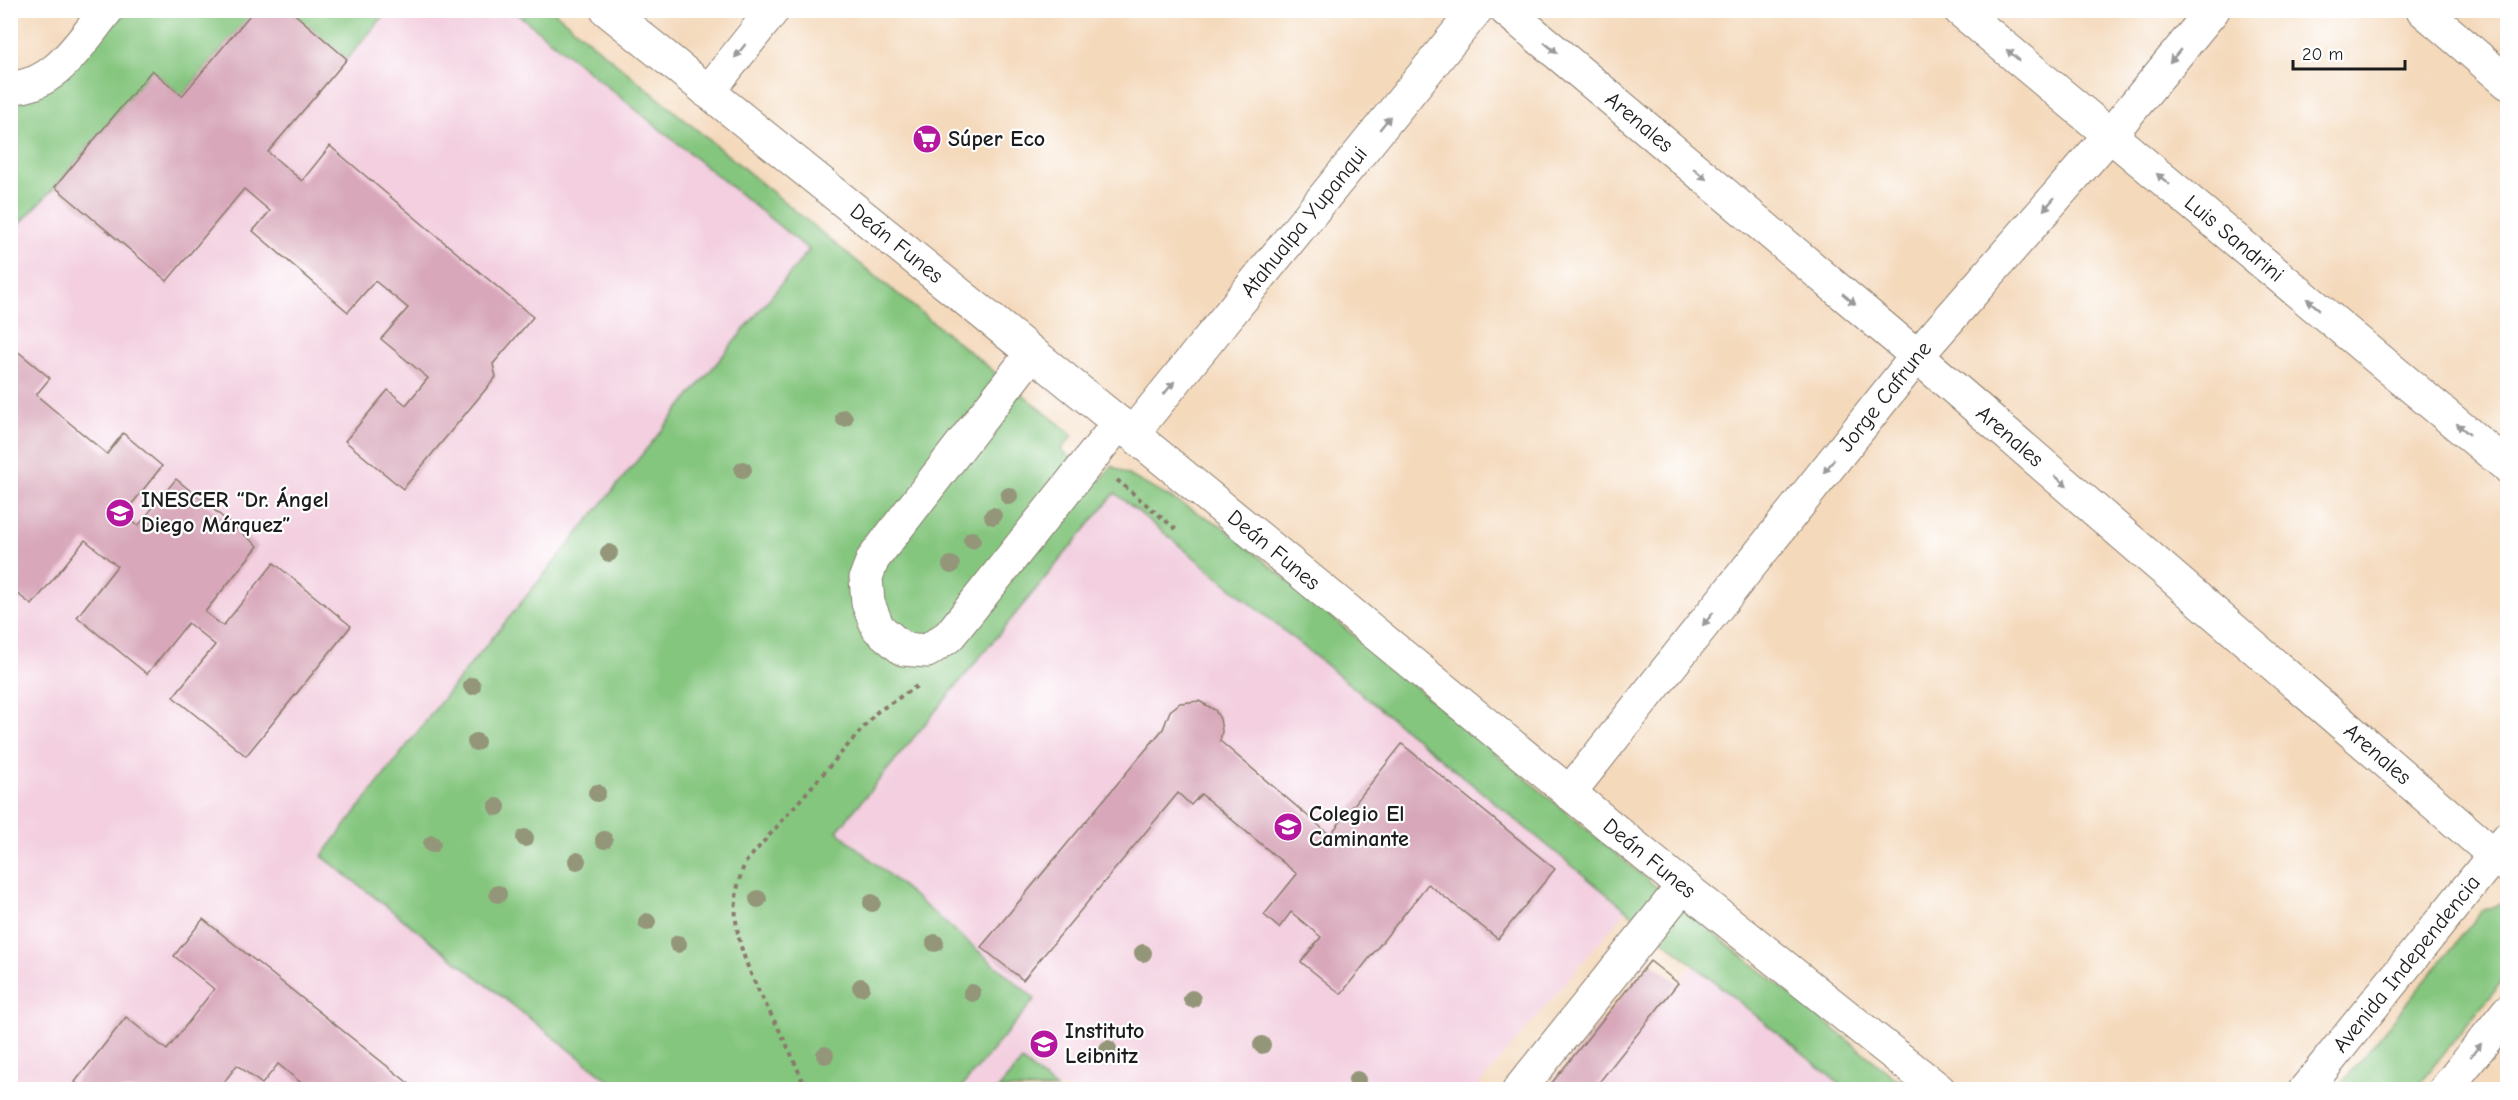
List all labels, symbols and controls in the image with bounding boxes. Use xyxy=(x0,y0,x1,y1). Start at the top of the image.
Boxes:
scale bar xyxy=(2293,33,2406,71)
one-way arrow xyxy=(1543,41,1558,54)
one-way arrow xyxy=(735,44,747,59)
text: 20 m xyxy=(2302,44,2343,65)
one-way arrow xyxy=(2005,48,2021,61)
one-way arrow xyxy=(2170,48,2182,63)
street label: Arenales xyxy=(1600,86,1678,158)
one-way arrow xyxy=(1378,116,1391,131)
supermarket icon: Súper Eco xyxy=(911,123,943,155)
place label: Súper Eco xyxy=(948,126,1045,152)
street label: Atahualpa Yupanqui xyxy=(1235,141,1373,303)
one-way arrow xyxy=(1692,167,1707,180)
one-way arrow xyxy=(2155,173,2171,186)
street label: Luis Sandrini xyxy=(2179,190,2289,288)
one-way arrow xyxy=(2043,196,2056,211)
street label: Deán Funes xyxy=(845,198,948,289)
one-way arrow xyxy=(1841,293,1857,306)
one-way arrow xyxy=(2305,298,2321,311)
street label: Jorge Cafrune xyxy=(1833,336,1937,457)
one-way arrow xyxy=(1163,381,1175,396)
street label: Arenales xyxy=(1971,400,2049,473)
one-way arrow xyxy=(2455,423,2471,436)
one-way arrow xyxy=(1823,458,1836,474)
one-way arrow xyxy=(2053,474,2068,487)
place label: INESCER “Dr. Ángel Diego Márquez” xyxy=(141,486,329,538)
school or university icon: INESCER “Dr. Ángel Diego Márquez” xyxy=(104,497,136,529)
street label: Deán Funes xyxy=(1222,504,1325,596)
one-way arrow xyxy=(1702,611,1714,626)
street label: Arenales xyxy=(2338,718,2417,790)
place label: Colegio El Caminante xyxy=(1309,801,1409,852)
school or university icon: Colegio El Caminante xyxy=(1272,811,1304,843)
street label: Deán Funes xyxy=(1598,813,1701,904)
street label: Avenida Independencia xyxy=(2327,870,2486,1058)
place label: Instituto Leibnitz xyxy=(1065,1018,1144,1069)
school or university icon: Instituto Leibnitz xyxy=(1028,1028,1060,1060)
one-way arrow xyxy=(2469,1043,2482,1058)

